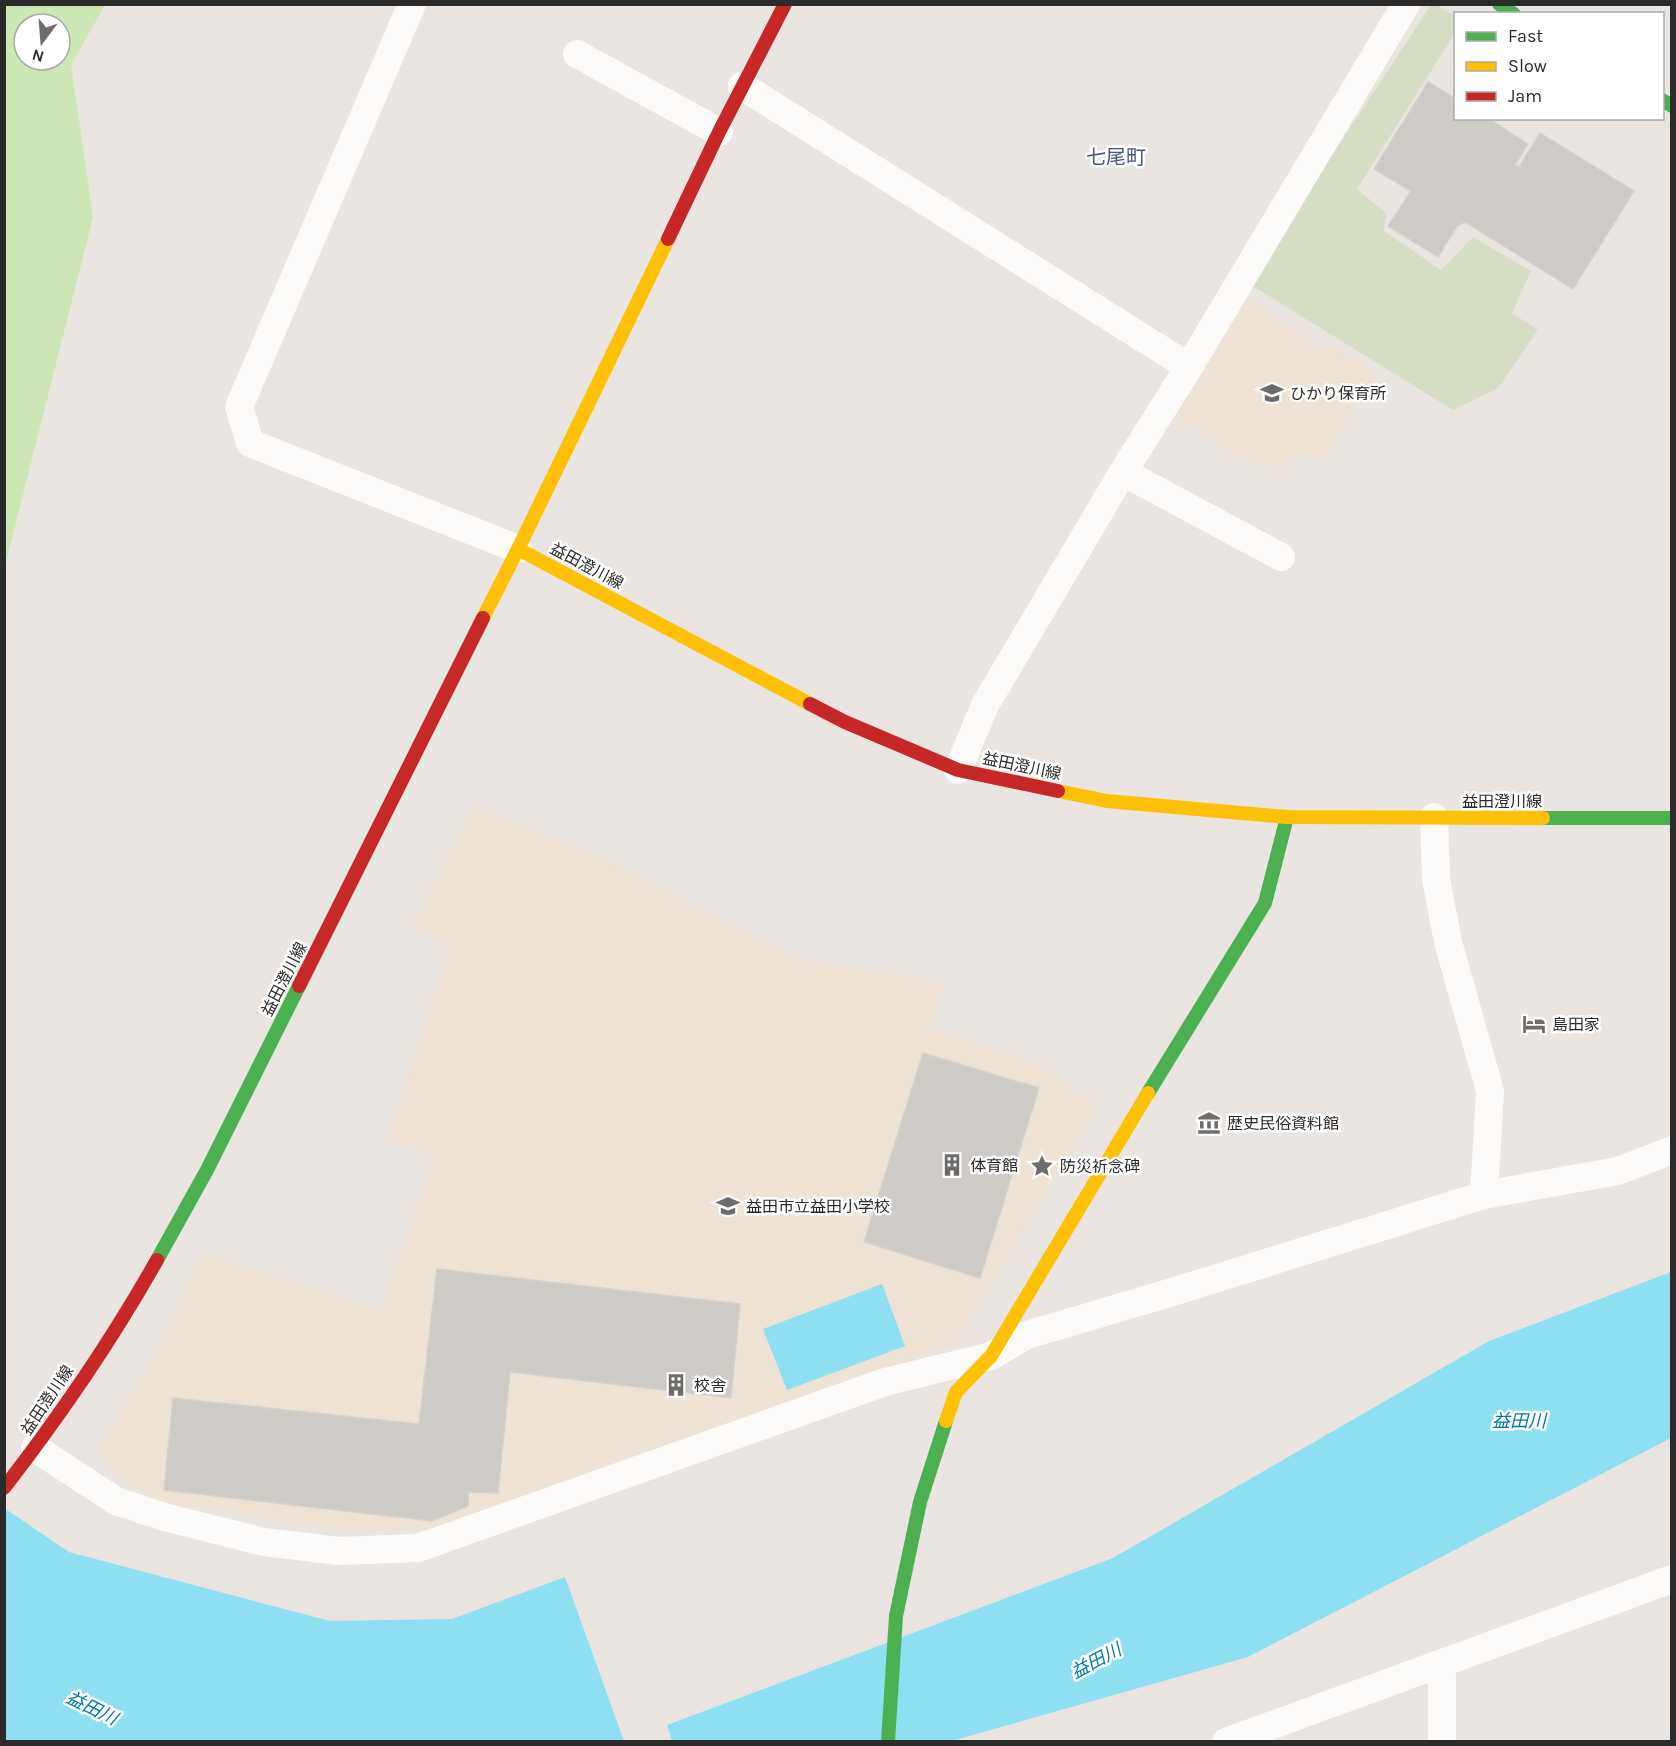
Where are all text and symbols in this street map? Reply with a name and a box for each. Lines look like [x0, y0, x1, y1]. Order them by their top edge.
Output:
north arrow [12, 12, 72, 72]
legend [1454, 12, 1664, 120]
text: Fast [1508, 25, 1543, 47]
text: N [30, 45, 46, 67]
text: Slow [1508, 55, 1547, 77]
text: Jam [1508, 85, 1542, 107]
district label: 七尾町 [1086, 146, 1146, 169]
school or university icon: ひかり保育所 [1259, 380, 1285, 406]
place label: ひかり保育所 [1290, 384, 1386, 403]
street label: 益田澄川線 [547, 539, 627, 593]
street label: 益田澄川線 [981, 748, 1063, 784]
street label: 益田澄川線 [1462, 792, 1542, 811]
street label: 益田澄川線 [257, 939, 311, 1019]
hotel icon: 島田家 [1521, 1011, 1547, 1037]
place label: 島田家 [1552, 1015, 1600, 1034]
museum icon: 歴史民俗資料館 [1196, 1110, 1222, 1136]
place label: 歴史民俗資料館 [1227, 1114, 1339, 1133]
building icon: 体育館 [939, 1152, 965, 1178]
place icon: 防災祈念碑 [1029, 1153, 1055, 1179]
place label: 体育館 [970, 1156, 1018, 1175]
place label: 防災祈念碑 [1060, 1157, 1140, 1176]
school or university icon: 益田市立益田小学校 [715, 1193, 741, 1219]
place label: 益田市立益田小学校 [746, 1197, 890, 1216]
street label: 益田澄川線 [17, 1362, 77, 1438]
building icon: 校舎 [663, 1372, 689, 1398]
place label: 校舎 [694, 1376, 726, 1395]
water label: 益田川 [1492, 1410, 1548, 1432]
water label: 益田川 [1067, 1638, 1127, 1683]
water label: 益田川 [63, 1686, 123, 1731]

